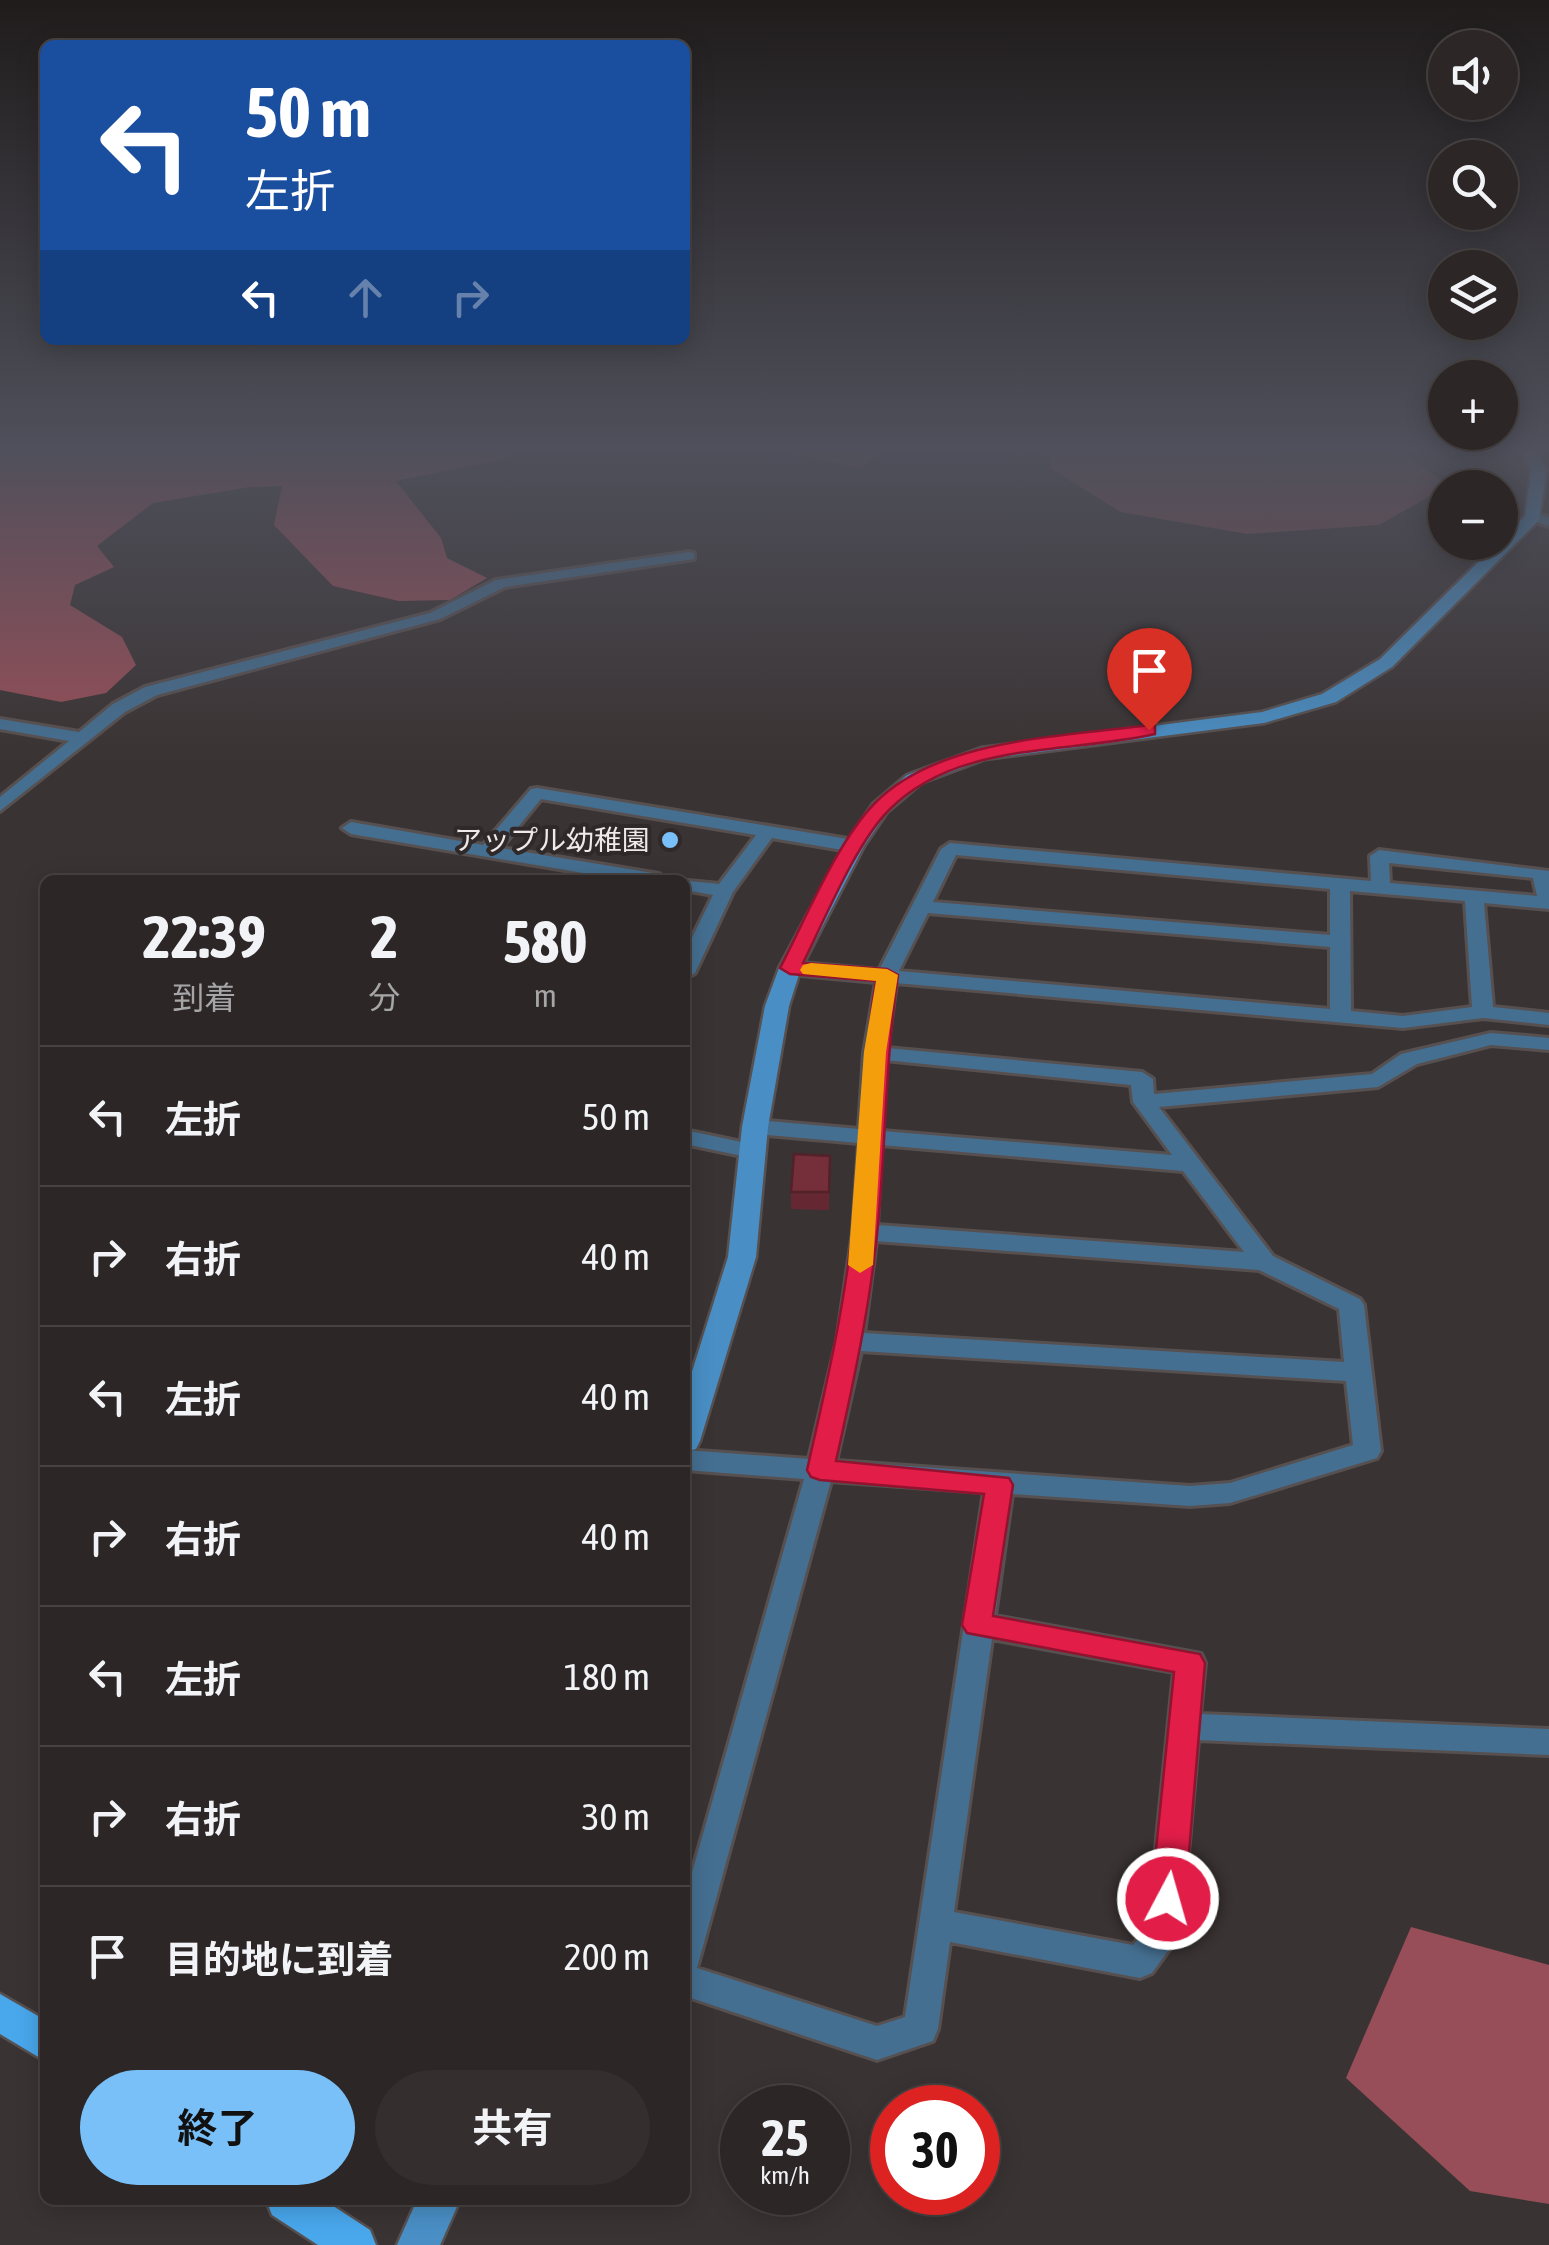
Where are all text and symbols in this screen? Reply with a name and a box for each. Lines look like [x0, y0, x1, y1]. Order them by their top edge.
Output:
map controls [1428, 30, 1518, 560]
button: sound [1428, 30, 1518, 120]
text: 50 m [245, 72, 371, 152]
icon: left [80, 80, 210, 210]
button: search [1428, 140, 1518, 230]
text: 左折 [245, 165, 335, 217]
button: layers [1428, 250, 1518, 340]
icon: left [233, 270, 288, 325]
icon: ahead [338, 270, 393, 325]
icon: right [443, 270, 498, 325]
button: + [1428, 360, 1518, 450]
button: − [1428, 470, 1518, 560]
pin [1107, 628, 1192, 731]
icon: arrive [1122, 643, 1177, 698]
place label: アップル幼稚園 [454, 824, 650, 856]
marker: アップル幼稚園 [659, 829, 681, 851]
text: 22:39 [142, 902, 266, 971]
text: 2 [370, 902, 399, 971]
text: 580 [503, 907, 588, 976]
text: m [534, 977, 557, 1014]
text: 到着 [172, 979, 236, 1016]
text: 分 [368, 979, 400, 1016]
icon: left [80, 1089, 135, 1144]
text: 50 m [582, 1095, 650, 1138]
text: 左折 [165, 1098, 241, 1141]
icon: right [80, 1229, 135, 1284]
text: 40 m [582, 1235, 650, 1278]
text: 右折 [165, 1238, 241, 1281]
icon: left [80, 1369, 135, 1424]
text: 40 m [582, 1375, 650, 1418]
text: 左折 [165, 1378, 241, 1421]
icon: right [80, 1509, 135, 1564]
text: 40 m [582, 1515, 650, 1558]
text: 右折 [165, 1518, 241, 1561]
icon: left [80, 1649, 135, 1704]
text: 180 m [564, 1655, 650, 1698]
text: 左折 [165, 1658, 241, 1701]
icon: right [80, 1789, 135, 1844]
text: 30 m [582, 1795, 650, 1838]
text: 右折 [165, 1798, 241, 1841]
position arrow [1116, 1847, 1220, 1951]
icon: arrive [80, 1929, 135, 1984]
text: 200 m [564, 1935, 650, 1978]
text: 目的地に到着 [165, 1938, 393, 1981]
button: 終了 [80, 2070, 355, 2185]
button: 共有 [375, 2070, 650, 2185]
speed limit sign: 30 [870, 2085, 1000, 2215]
text: 25 [761, 2109, 808, 2167]
text: km/h [760, 2161, 810, 2189]

